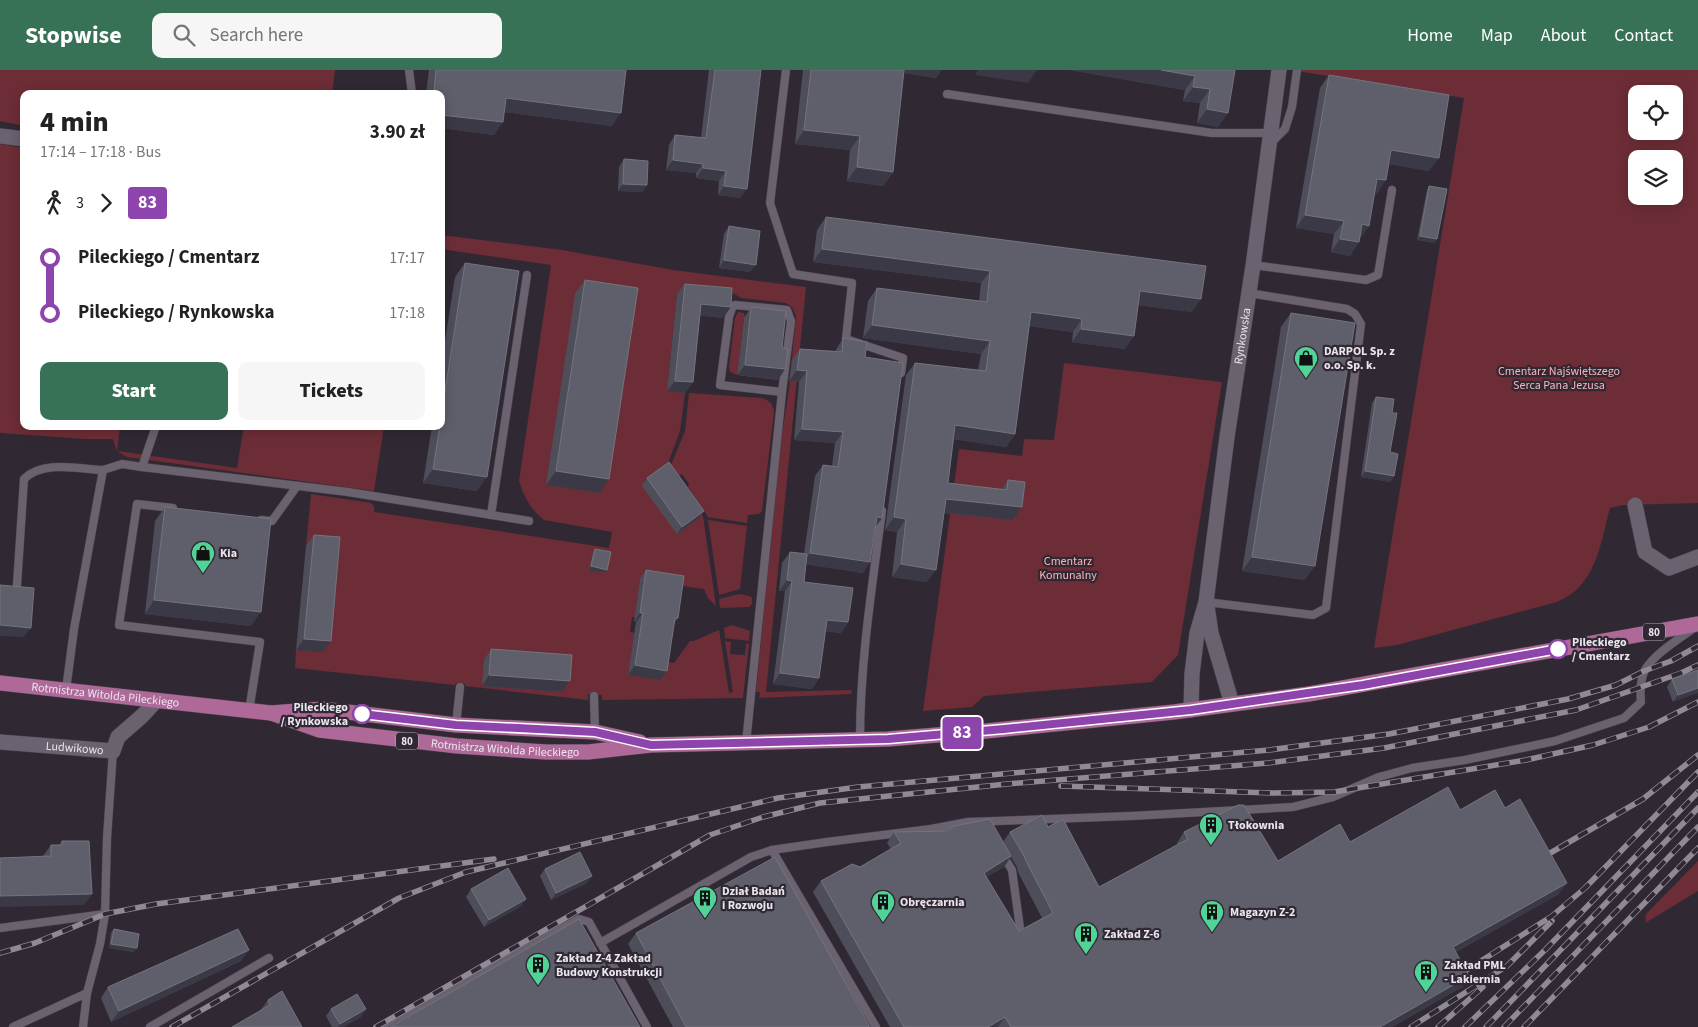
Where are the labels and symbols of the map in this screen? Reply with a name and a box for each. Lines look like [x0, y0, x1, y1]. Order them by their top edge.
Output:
street label: Rynkowska [1230, 307, 1255, 365]
place label: DARPOL Sp. z o.o. Sp. k. [1324, 343, 1395, 374]
shop icon: DARPOL Sp. z o.o. Sp. k. [1293, 345, 1319, 379]
park label: Cmentarz Najświętszego Serca Pana Jezusa [1498, 363, 1620, 394]
shop icon: Kia [190, 540, 216, 574]
place label: Kia [220, 545, 237, 562]
park label: Cmentarz Komunalny [1039, 553, 1097, 584]
road number: 80 [1643, 624, 1665, 640]
place label: Pileckiego / Cmentarz [1572, 634, 1630, 665]
marker: Pileckiego / Cmentarz [1548, 639, 1568, 659]
street label: Rotmistrza Witolda Pileckiego [31, 678, 180, 711]
place label: Pileckiego / Rynkowska [281, 699, 348, 730]
marker: Pileckiego / Rynkowska [352, 704, 372, 724]
line badge: 83 [940, 717, 984, 749]
road number: 80 [396, 732, 418, 749]
street label: Rotmistrza Witolda Pileckiego [430, 735, 579, 761]
street label: Ludwikowo [45, 737, 104, 759]
building icon: Tłokownia [1198, 812, 1224, 846]
place label: Tłokownia [1228, 817, 1284, 834]
place label: Dział Badań i Rozwoju [722, 883, 785, 914]
building icon: Dział Badań i Rozwoju [692, 885, 718, 919]
building icon: Obręczarnia [870, 889, 896, 923]
place label: Obręczarnia [900, 894, 965, 911]
building icon: Magazyn Z-2 [1199, 899, 1225, 933]
place label: Magazyn Z-2 [1230, 904, 1295, 921]
building icon: Zakład Z-6 [1073, 921, 1099, 955]
place label: Zakład Z-6 [1104, 926, 1160, 943]
place label: Zakład Z-4 Zakład Budowy Konstrukcji [556, 950, 662, 981]
building icon: Zakład Z-4 Zakład Budowy Konstrukcji [525, 952, 551, 986]
place label: Zakład PML - Lakiernia [1444, 957, 1506, 988]
building icon: Zakład PML - Lakiernia [1413, 959, 1439, 993]

